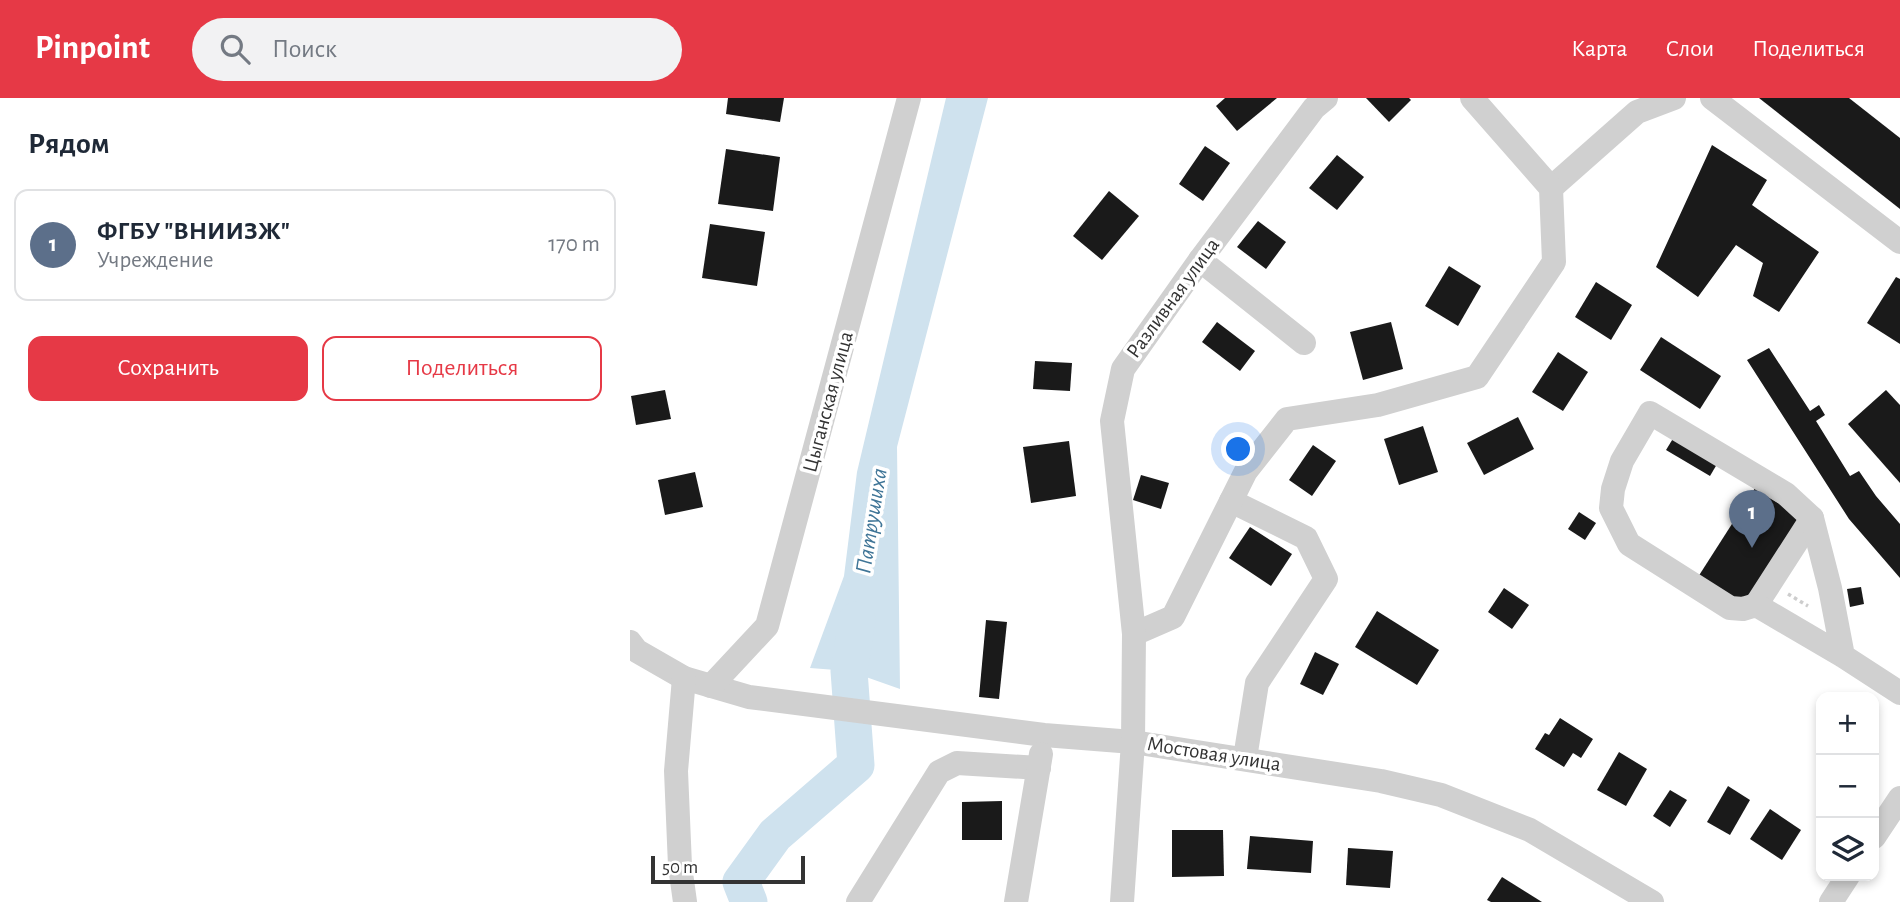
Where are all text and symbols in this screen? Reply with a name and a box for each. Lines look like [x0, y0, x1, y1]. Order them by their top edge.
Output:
search box [192, 18, 682, 81]
icon: search [216, 30, 254, 68]
text: Pinpoint [35, 32, 150, 65]
text: Поиск [272, 36, 337, 62]
text: Карта [1571, 37, 1627, 61]
text: Слои [1665, 37, 1714, 61]
text: Поделиться [1752, 37, 1865, 61]
text: Рядом [28, 129, 110, 159]
text: ФГБУ "ВНИИЗЖ" [97, 218, 290, 244]
text: 1 [49, 233, 57, 256]
text: 170 m [548, 233, 600, 256]
street label: Разливная улица [1123, 234, 1224, 362]
text: Учреждение [97, 249, 214, 272]
street label: Цыганская улица [799, 329, 857, 475]
button: Сохранить [28, 336, 308, 401]
button: Поделиться [322, 336, 602, 401]
your location [1221, 432, 1255, 466]
water label: Патрушиха [852, 467, 892, 575]
pin: 1 [1729, 490, 1775, 548]
map controls [1816, 692, 1879, 881]
button: + [1816, 692, 1879, 755]
street label: Мостовая улица [1146, 733, 1283, 775]
button: − [1816, 755, 1879, 818]
button: layers [1816, 818, 1879, 881]
scale bar [651, 853, 805, 885]
text: 50 m [662, 858, 698, 877]

